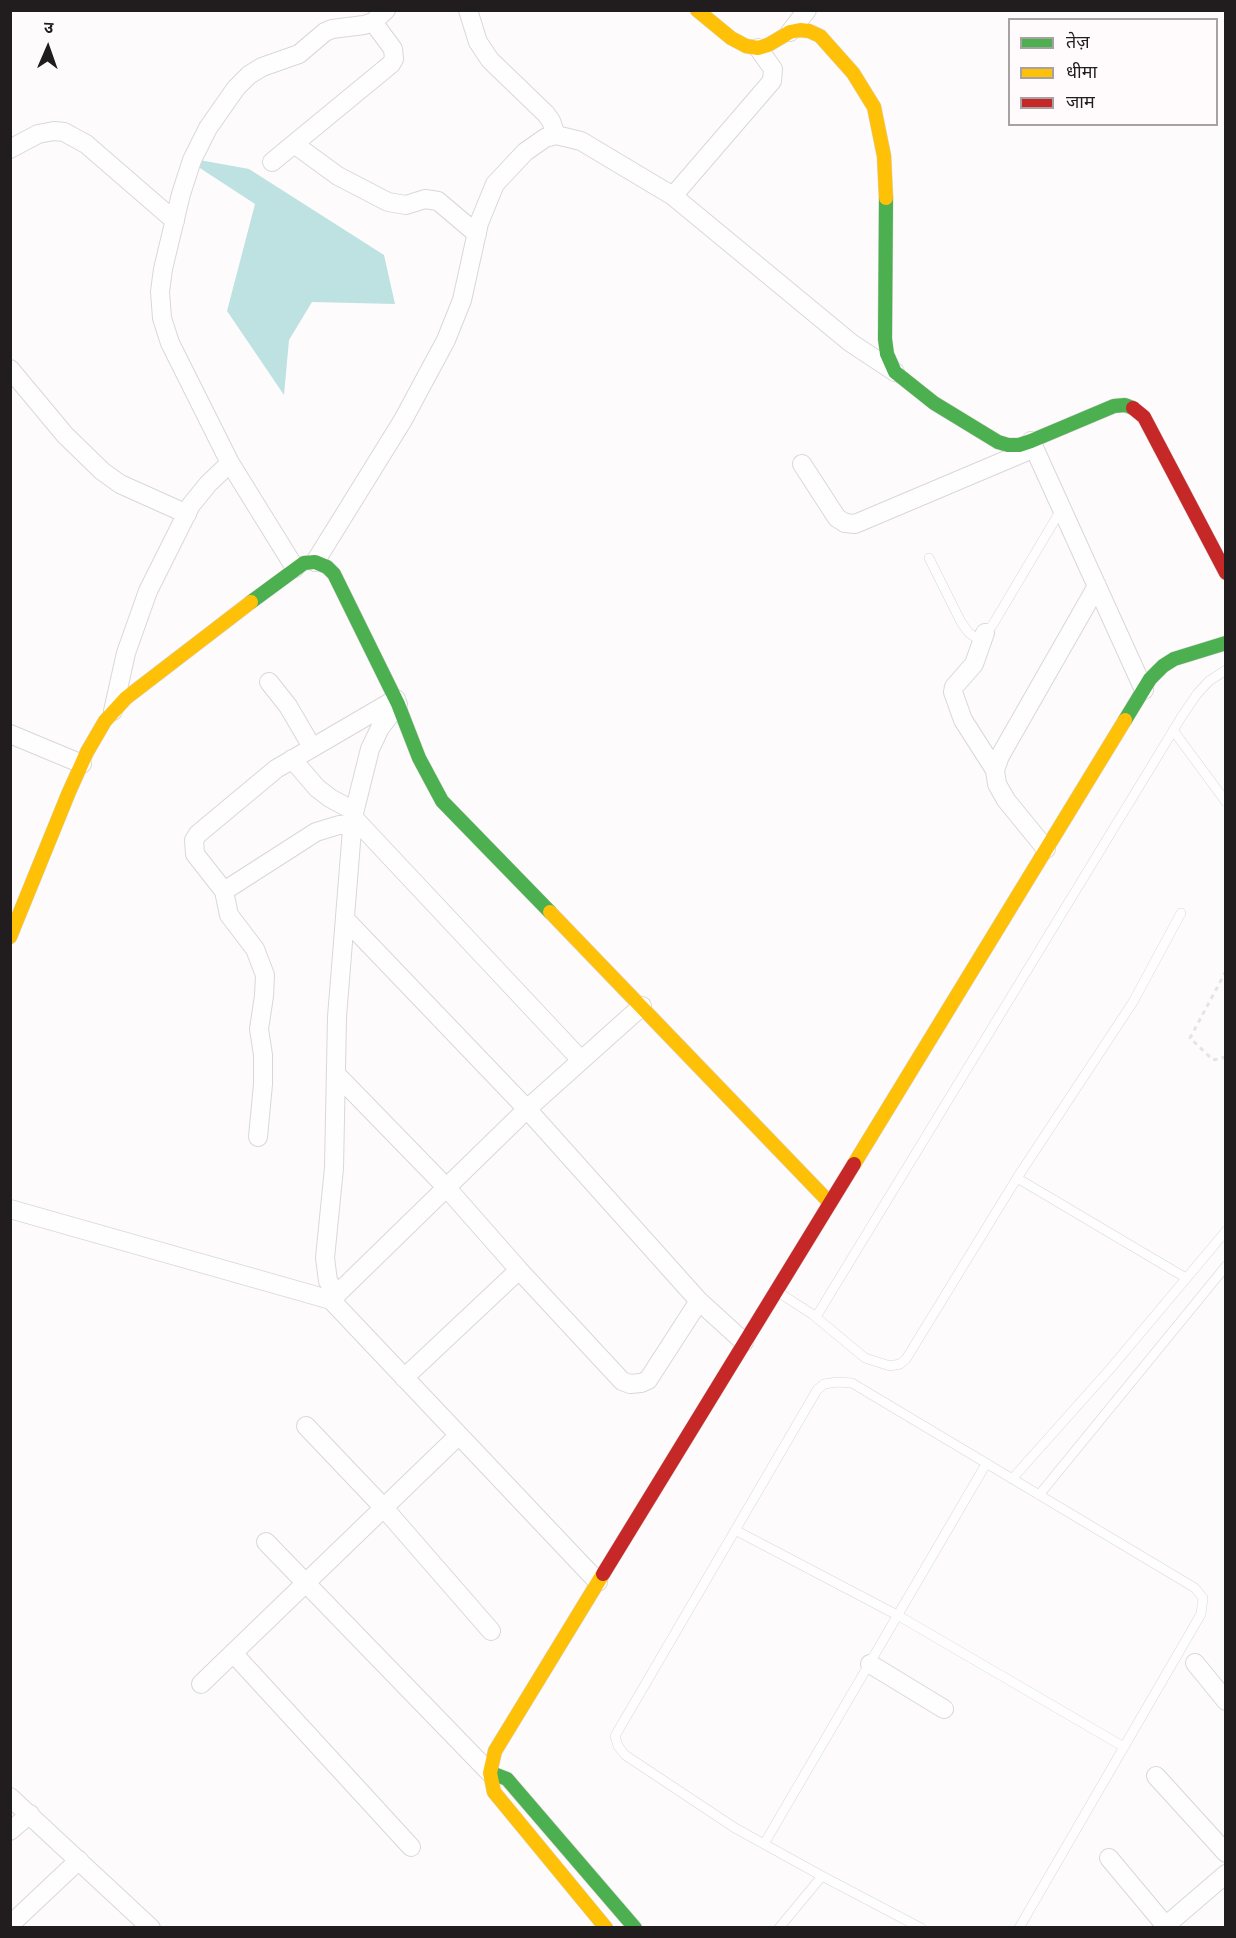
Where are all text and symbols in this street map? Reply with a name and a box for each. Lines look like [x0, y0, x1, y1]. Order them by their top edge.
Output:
north arrow [18, 18, 78, 78]
legend [1008, 18, 1218, 126]
text: उ [44, 19, 54, 40]
text: तेज़ [1066, 32, 1090, 55]
text: धीमा [1066, 62, 1097, 85]
text: जाम [1066, 92, 1095, 115]

